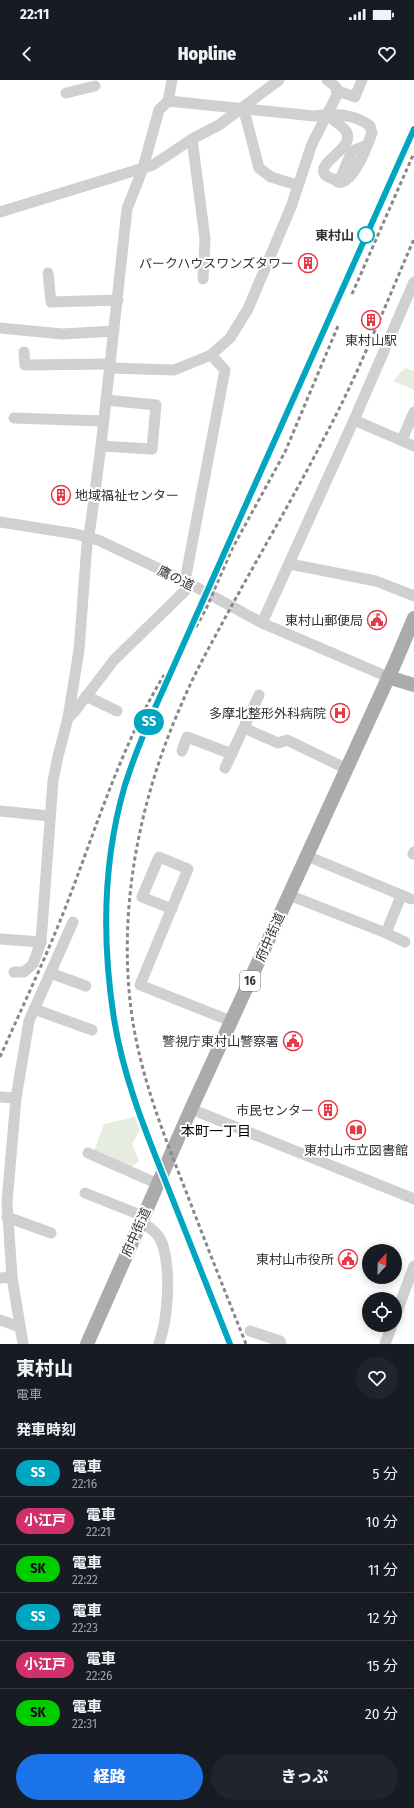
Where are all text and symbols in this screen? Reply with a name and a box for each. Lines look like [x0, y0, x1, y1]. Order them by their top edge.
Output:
text: 22:11 [20, 5, 49, 23]
icon: back [16, 43, 38, 65]
text: Hopline [178, 43, 236, 65]
icon: heart [376, 43, 398, 65]
marker: 東村山 [357, 226, 375, 244]
place label: 東村山 [315, 228, 354, 243]
building icon: パークハウスワンズタワー [297, 252, 319, 274]
place label: パークハウスワンズタワー [139, 256, 294, 271]
building icon: 東村山駅 [360, 309, 382, 331]
place label: 東村山駅 [345, 333, 397, 348]
building icon: 地域福祉センター [50, 484, 72, 506]
place label: 地域福祉センター [75, 488, 179, 503]
street label: 鷹の道 [155, 563, 197, 593]
public building icon: 東村山郵便局 [366, 609, 388, 631]
place label: 東村山郵便局 [285, 613, 363, 628]
hospital icon: 多摩北整形外科病院 [329, 702, 351, 724]
place label: 多摩北整形外科病院 [209, 706, 326, 721]
line badge: SS [131, 709, 167, 735]
text: SS [142, 713, 156, 730]
street label: 府中街道 [253, 910, 287, 964]
road number: 16 [240, 971, 260, 991]
public building icon: 警視庁東村山警察署 [282, 1030, 304, 1052]
place label: 警視庁東村山警察署 [162, 1034, 279, 1049]
building icon: 市民センター [317, 1099, 339, 1121]
place label: 市民センター [236, 1103, 314, 1118]
library icon: 東村山市立図書館 [345, 1119, 367, 1141]
district label: 本町一丁目 [181, 1123, 251, 1140]
place label: 東村山市立図書館 [304, 1143, 408, 1158]
street label: 府中街道 [119, 1205, 153, 1259]
north arrow [362, 1244, 402, 1284]
map controls [362, 1244, 402, 1332]
public building icon: 東村山市役所 [337, 1248, 359, 1270]
place label: 東村山市役所 [256, 1252, 334, 1267]
button: locate [362, 1292, 402, 1332]
text: 東村山 [16, 1357, 73, 1380]
button: heart [356, 1357, 398, 1399]
text: 電車 [16, 1387, 42, 1402]
text: 発車時刻 [16, 1421, 76, 1439]
text: 電車 [72, 1458, 102, 1476]
text: SS [31, 1464, 45, 1481]
text: 5 分 [373, 1465, 398, 1483]
text: 22:16 [72, 1476, 97, 1491]
text: 電車 [86, 1506, 116, 1524]
text: 小江戸 [24, 1512, 66, 1529]
text: 10 分 [366, 1513, 398, 1531]
text: 22:21 [86, 1524, 111, 1539]
text: 電車 [72, 1554, 102, 1572]
text: SK [30, 1560, 46, 1577]
text: 11 分 [368, 1561, 398, 1579]
text: 22:22 [72, 1572, 98, 1587]
text: 電車 [72, 1602, 102, 1620]
text: SS [31, 1608, 45, 1625]
text: 12 分 [367, 1609, 398, 1627]
text: 22:23 [72, 1620, 98, 1635]
text: 電車 [86, 1650, 116, 1668]
text: 小江戸 [24, 1656, 66, 1673]
text: 15 分 [367, 1657, 398, 1675]
text: 22:26 [86, 1668, 112, 1683]
text: 電車 [72, 1698, 102, 1716]
text: SK [30, 1704, 46, 1721]
text: 20 分 [365, 1705, 398, 1723]
text: 22:31 [72, 1716, 97, 1731]
button: 経路 [16, 1754, 203, 1800]
button: きっぷ [211, 1754, 398, 1800]

